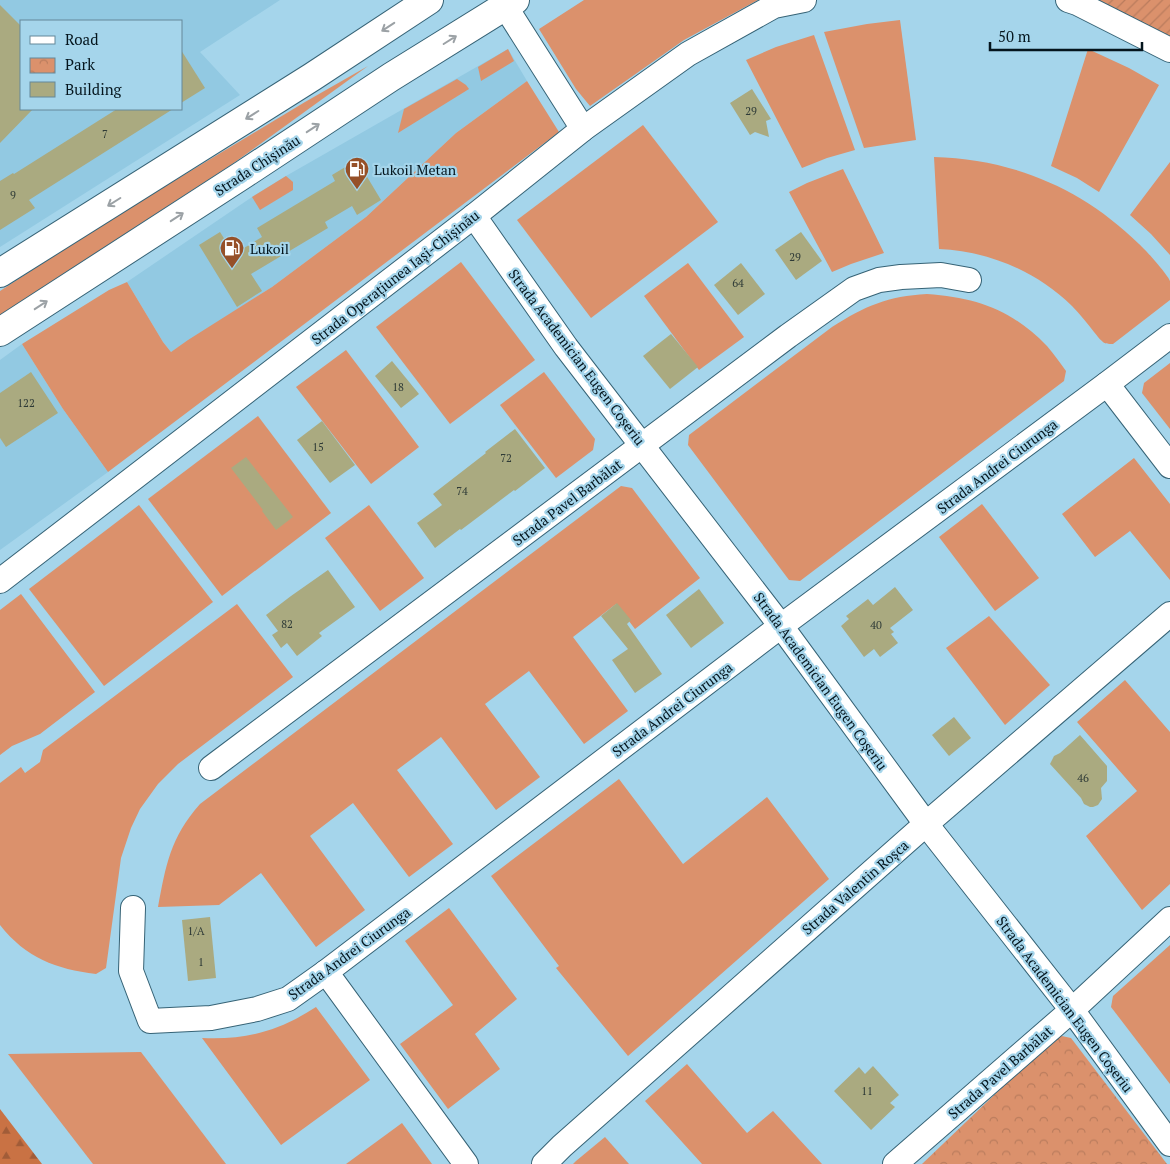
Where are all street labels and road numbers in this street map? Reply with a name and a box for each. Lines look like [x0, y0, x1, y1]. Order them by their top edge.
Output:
street label: Strada Chișinău [211, 130, 303, 200]
street label: Strada Operațiunea Iași-Chișinău [307, 206, 483, 348]
street label: Strada Academician Eugen Coșeriu [504, 265, 650, 449]
street label: Strada Andrei Ciurunga [933, 414, 1061, 518]
street label: Strada Pavel Barbălat [508, 454, 626, 549]
street label: Strada Academician Eugen Coșeriu [750, 588, 892, 774]
street label: Strada Andrei Ciurunga [608, 657, 736, 761]
street label: Strada Valentin Roșca [798, 835, 912, 939]
street label: Strada Andrei Ciurunga [284, 902, 414, 1004]
street label: Strada Academician Eugen Coșeriu [992, 912, 1138, 1096]
street label: Strada Pavel Barbălat [944, 1021, 1057, 1123]

